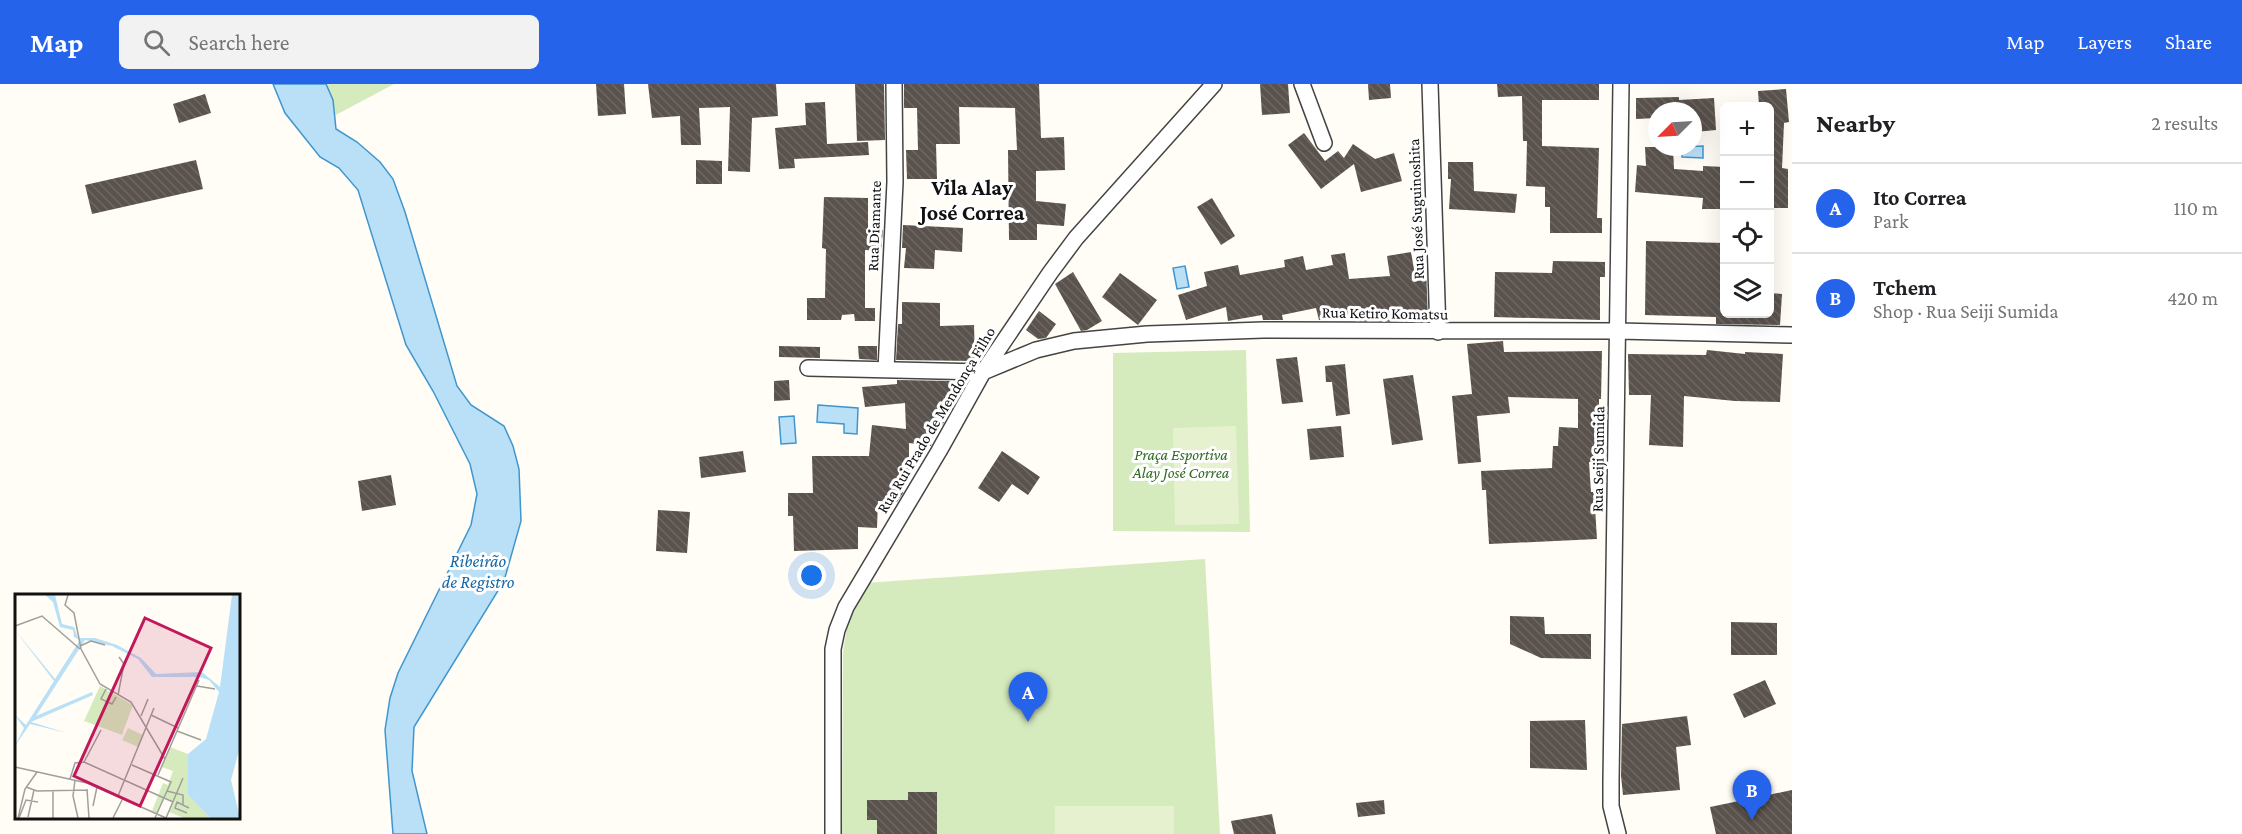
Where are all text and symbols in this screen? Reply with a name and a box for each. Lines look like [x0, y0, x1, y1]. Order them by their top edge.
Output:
search box [119, 15, 539, 69]
icon: search [140, 26, 173, 59]
text: Map [30, 27, 83, 58]
text: Search here [188, 30, 289, 55]
text: Map [2006, 30, 2045, 54]
text: Layers [2078, 30, 2132, 54]
text: Share [2165, 30, 2212, 54]
north arrow [1648, 102, 1702, 156]
map controls [1720, 102, 1774, 318]
button: + [1720, 102, 1774, 156]
text: Nearby [1816, 109, 1895, 138]
text: 2 results [2151, 112, 2218, 134]
street label: Rua José Suguinoshita [1405, 138, 1428, 280]
button: − [1720, 156, 1774, 210]
district label: Vila Alay José Correa [918, 175, 1025, 225]
street label: Rua Diamante [864, 180, 884, 272]
text: Ito Correa [1873, 185, 1966, 210]
text: A [1830, 197, 1841, 219]
text: 110 m [2174, 197, 2218, 219]
button: locate [1720, 210, 1774, 264]
text: Park [1873, 210, 1909, 232]
button: layers [1720, 264, 1774, 318]
text: Tchem [1873, 275, 1937, 300]
text: B [1830, 287, 1841, 309]
text: 420 m [2167, 287, 2218, 309]
text: Shop · Rua Seiji Sumida [1873, 300, 2059, 322]
street label: Rua Ketiro Komatsu [1322, 303, 1449, 323]
street label: Rua Rui Prado de Mendonça Filho [874, 324, 999, 517]
street label: Rua Seiji Sumida [1589, 405, 1608, 512]
park label: Praça Esportiva Alay José Correa [1132, 446, 1230, 482]
water label: Ribeirão de Registro [442, 551, 515, 592]
your location [797, 561, 826, 590]
inset map [15, 594, 240, 819]
pin: A [1008, 672, 1048, 722]
pin: B [1732, 770, 1772, 820]

